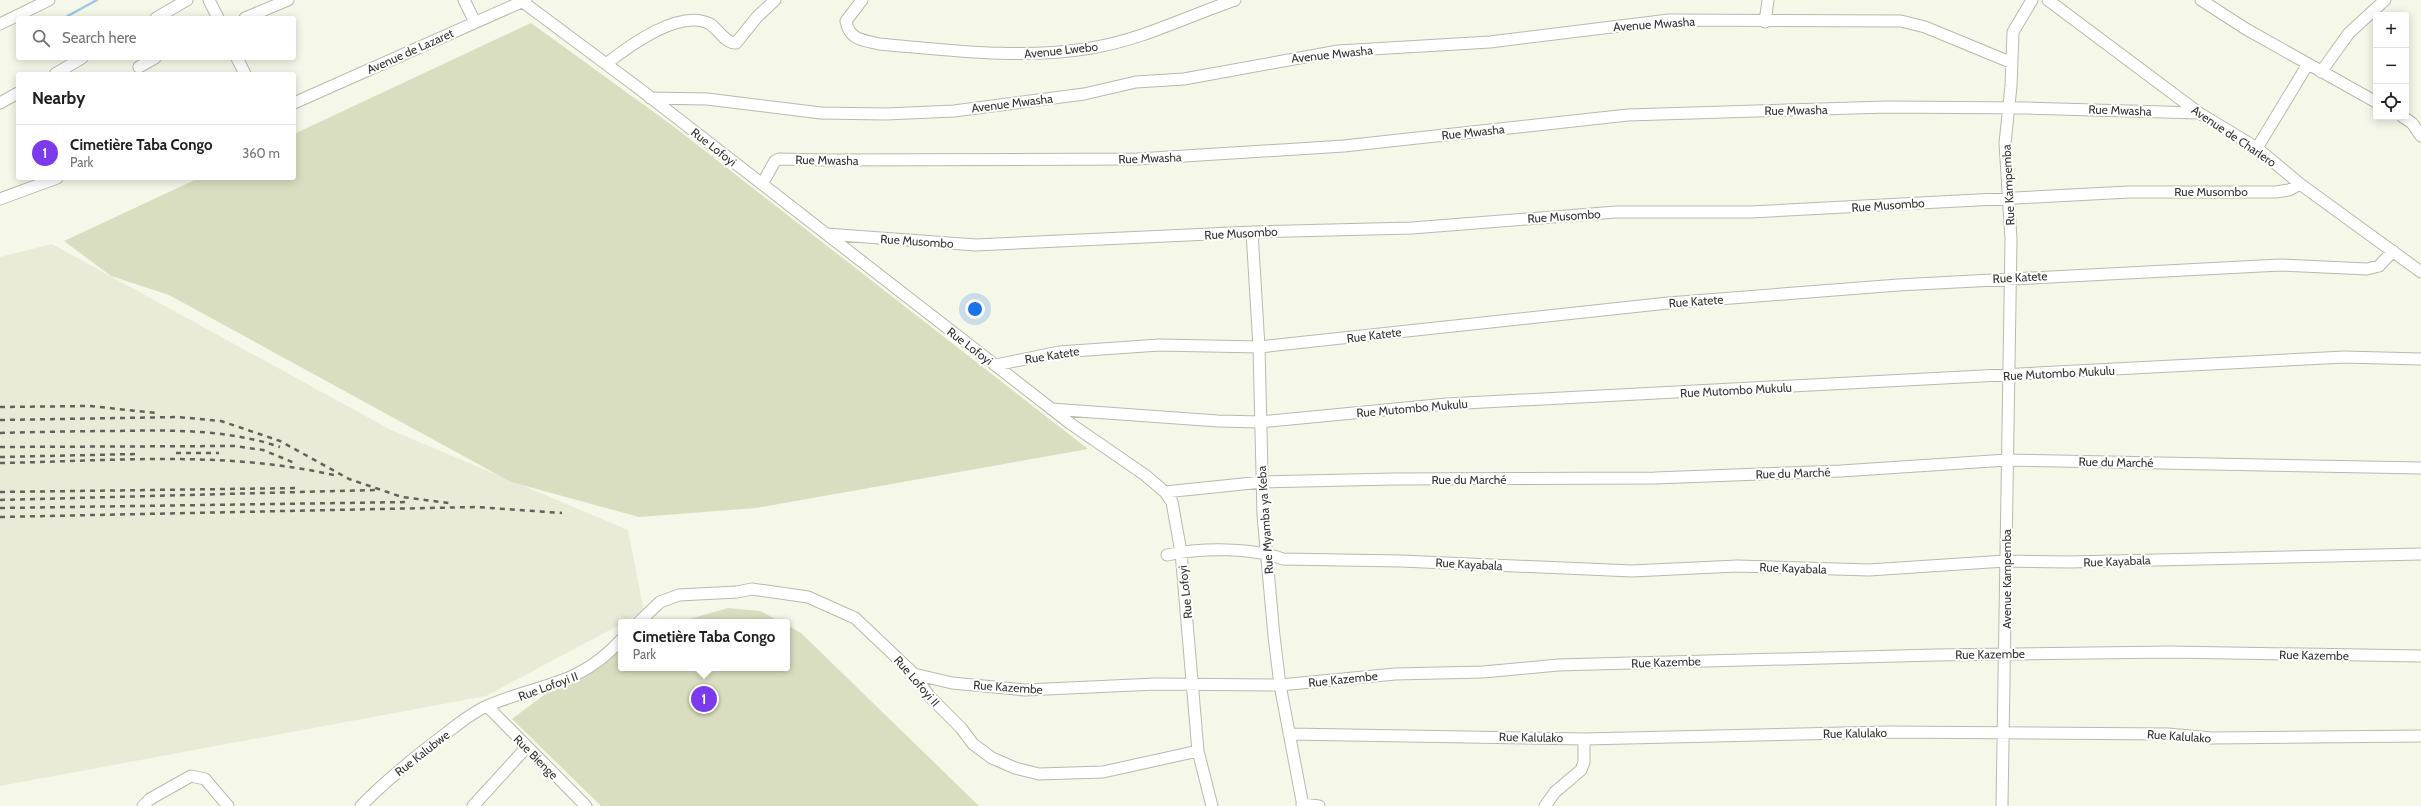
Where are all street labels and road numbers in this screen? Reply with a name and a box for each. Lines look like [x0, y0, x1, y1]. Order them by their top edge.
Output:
street label: Avenue Mwasha [1613, 14, 1696, 34]
street label: Avenue de Lazaret [364, 25, 456, 77]
street label: Avenue Lwebo [1023, 39, 1099, 61]
street label: Avenue Mwasha [1290, 42, 1374, 66]
street label: Avenue Mwasha [970, 91, 1054, 115]
street label: Rue Mwasha [2088, 101, 2152, 119]
street label: Rue Mwasha [1764, 102, 1828, 118]
street label: Avenue de Charlero [2189, 102, 2280, 170]
street label: Rue Mwasha [1441, 121, 1506, 143]
street label: Rue Lofoyi [688, 125, 740, 169]
street label: Rue Kampemba [1998, 144, 2018, 226]
street label: Rue Mwasha [1118, 149, 1182, 167]
street label: Rue Mwasha [795, 152, 859, 168]
street label: Rue Musombo [2174, 184, 2248, 199]
street label: Rue Musombo [1851, 195, 1926, 215]
street label: Rue Musombo [1527, 206, 1602, 226]
street label: Rue Musombo [1204, 224, 1278, 242]
street label: Rue Musombo [880, 231, 955, 251]
street label: Rue Katete [1992, 268, 2048, 286]
street label: Rue Katete [1668, 292, 1724, 310]
street label: Rue Lofoyi [944, 324, 996, 368]
street label: Rue Katete [1346, 324, 1402, 346]
street label: Rue Katete [1024, 343, 1080, 367]
street label: Rue Mutombo Mukulu [2003, 363, 2115, 383]
street label: Rue Mutombo Mukulu [1680, 380, 1792, 400]
street label: Rue Mutombo Mukulu [1356, 396, 1468, 420]
street label: Rue du Marché [2078, 454, 2154, 470]
street label: Rue du Marché [1755, 464, 1831, 482]
street label: Rue Myamba ya Keba [1254, 465, 1276, 575]
street label: Rue du Marché [1431, 472, 1507, 487]
street label: Avenue Kampemba [1999, 529, 2014, 629]
street label: Rue Kayabala [2083, 552, 2151, 570]
street label: Rue Kayabala [1435, 555, 1503, 573]
street label: Rue Kayabala [1759, 559, 1827, 577]
street label: Rue Lofoyi [1175, 565, 1195, 619]
street label: Rue Kazembe [1955, 646, 2025, 662]
street label: Rue Kazembe [2279, 647, 2349, 663]
street label: Rue Lofoyi II [891, 653, 943, 709]
street label: Rue Kazembe [1631, 653, 1701, 671]
street label: Rue Lofoyi II [516, 668, 580, 704]
street label: Rue Kazembe [1308, 668, 1378, 690]
street label: Rue Kazembe [973, 677, 1043, 697]
street label: Rue Kalulako [1823, 725, 1888, 741]
street label: Rue Kalulako [2146, 726, 2212, 746]
street label: Rue Kalubwe [392, 727, 452, 779]
street label: Rue Kalulako [1499, 729, 1564, 745]
street label: Rue Bienge [511, 732, 561, 782]

